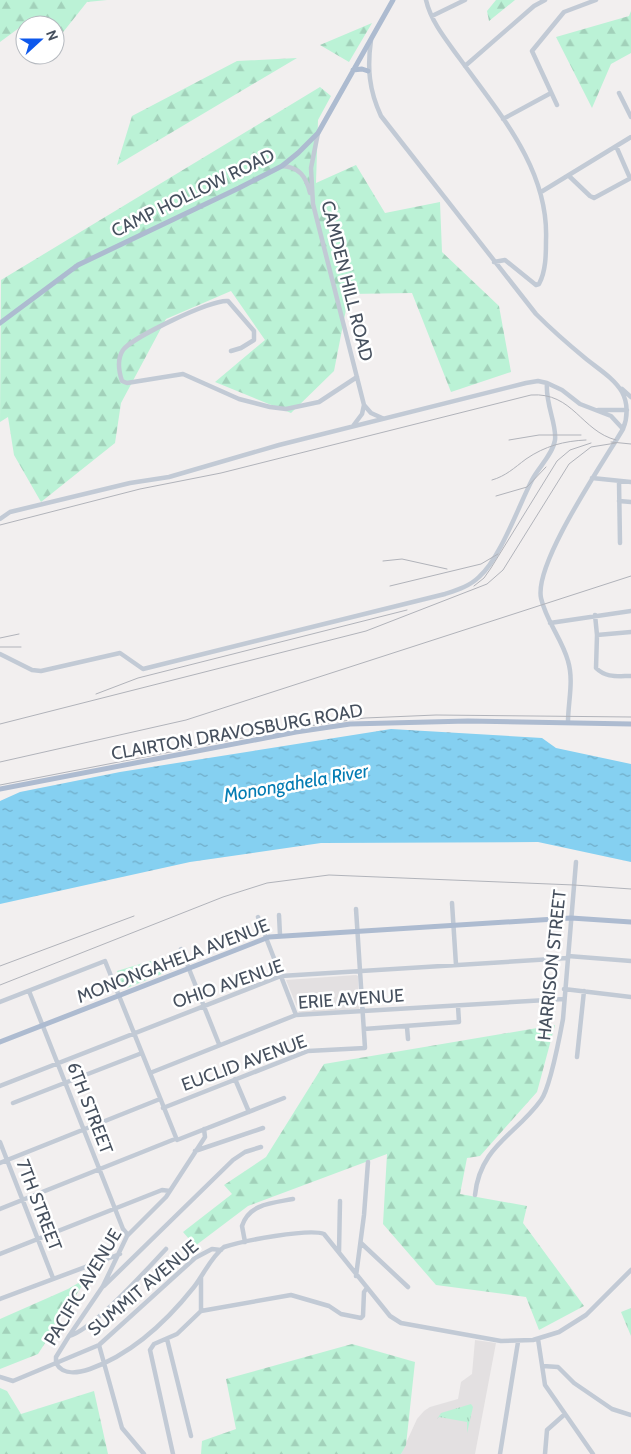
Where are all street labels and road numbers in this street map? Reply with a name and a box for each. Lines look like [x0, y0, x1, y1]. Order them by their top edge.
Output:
street label: CAMP HOLLOW ROAD [108, 144, 278, 242]
street label: CAMDEN HILL ROAD [316, 199, 378, 363]
street label: CLAIRTON DRAVOSBURG ROAD [110, 699, 364, 765]
street label: HARRISON STREET [533, 888, 571, 1042]
street label: MONONGAHELA AVENUE [74, 914, 272, 1008]
street label: OHIO AVENUE [170, 955, 286, 1013]
street label: ERIE AVENUE [297, 984, 405, 1014]
street label: EUCLID AVENUE [178, 1030, 310, 1096]
street label: 6TH STREET [62, 1059, 118, 1157]
street label: 7TH STREET [11, 1156, 67, 1254]
street label: PACIFIC AVENUE [40, 1225, 126, 1349]
street label: SUMMIT AVENUE [83, 1235, 203, 1341]

